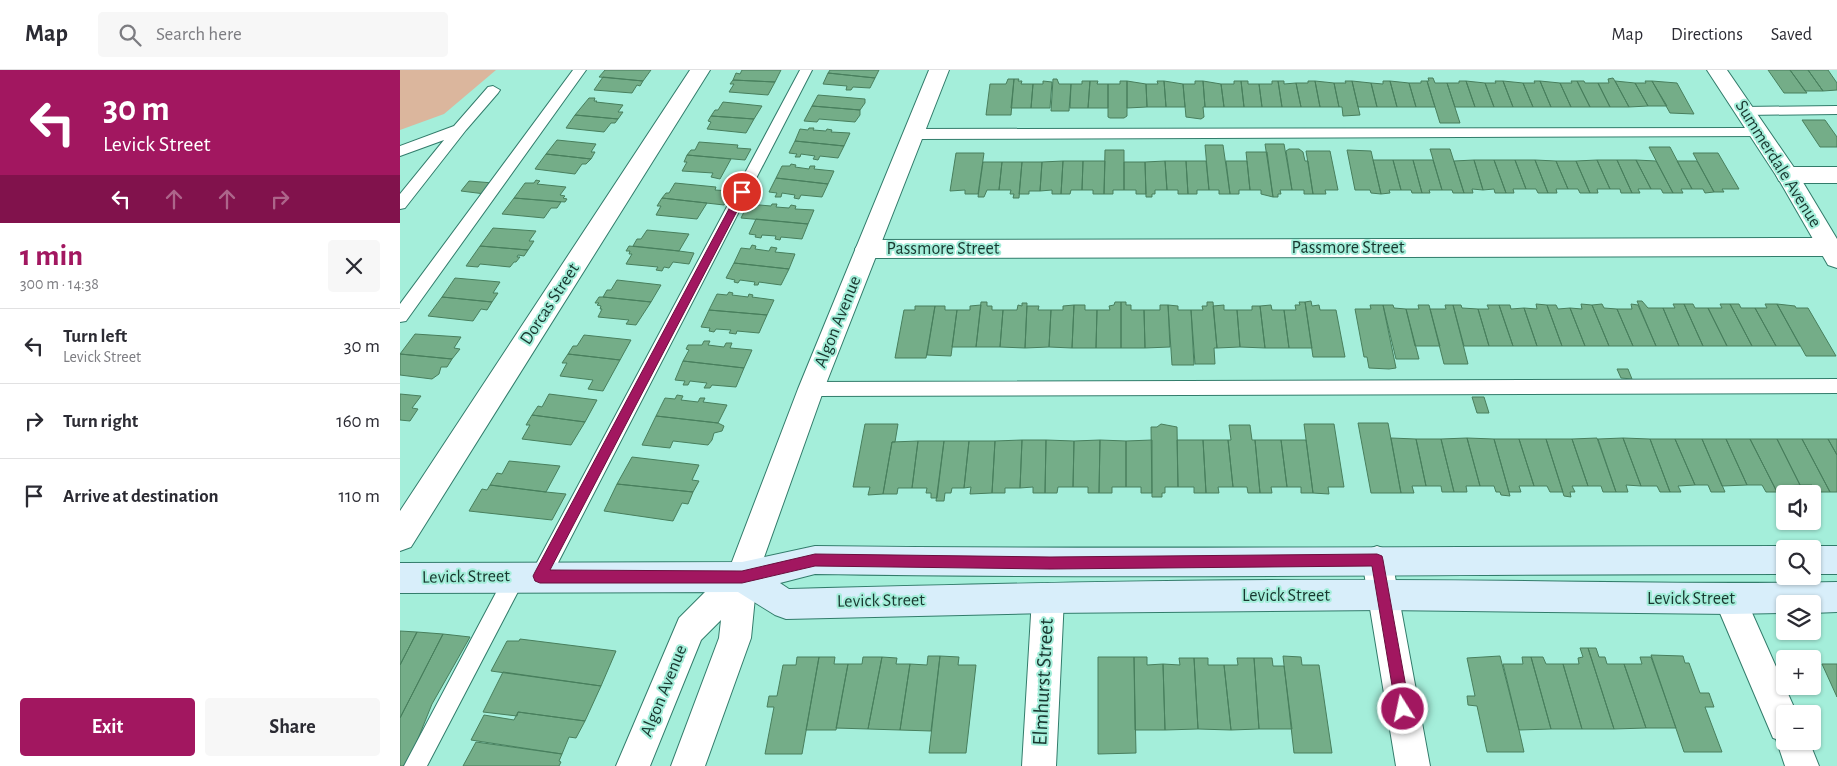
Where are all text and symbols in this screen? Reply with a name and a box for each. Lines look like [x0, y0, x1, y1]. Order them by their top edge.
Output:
search box [98, 12, 448, 57]
icon: search [116, 21, 144, 49]
text: Map [25, 22, 68, 46]
text: Search here [156, 25, 242, 44]
text: Map [1612, 26, 1643, 44]
text: Directions [1671, 26, 1743, 44]
text: Saved [1771, 26, 1812, 44]
icon: left [20, 90, 85, 155]
text: 30 m [103, 92, 170, 127]
street label: Summerdale Avenue [1732, 97, 1824, 231]
text: Levick Street [103, 133, 211, 155]
pin [721, 171, 763, 213]
icon: arrive [728, 178, 756, 206]
icon: left [107, 185, 135, 213]
icon: ahead [160, 185, 188, 213]
icon: ahead [213, 185, 241, 213]
icon: right [266, 185, 294, 213]
street label: Passmore Street [1291, 239, 1405, 257]
button: close [328, 240, 380, 292]
street label: Passmore Street [886, 240, 1000, 258]
text: 1 min [20, 241, 83, 271]
street label: Dorcas Street [517, 260, 583, 348]
street label: Algon Avenue [811, 274, 865, 370]
text: 300 m · 14:38 [20, 276, 99, 292]
text: Turn left [63, 327, 127, 346]
icon: left [20, 332, 48, 360]
text: 30 m [344, 337, 380, 356]
text: Levick Street [63, 349, 141, 365]
icon: right [20, 407, 48, 435]
text: Turn right [63, 412, 138, 431]
text: 160 m [336, 412, 380, 431]
icon: arrive [20, 482, 48, 510]
map controls [1776, 485, 1821, 750]
button: sound [1776, 485, 1821, 530]
text: Arrive at destination [63, 487, 219, 506]
text: 110 m [339, 487, 380, 506]
button: search [1776, 540, 1821, 585]
street label: Levick Street [422, 567, 510, 587]
street label: Levick Street [1242, 587, 1330, 605]
street label: Levick Street [1647, 590, 1735, 608]
street label: Levick Street [837, 591, 925, 611]
button: layers [1776, 595, 1821, 640]
street label: Elmhurst Street [1029, 617, 1057, 746]
street label: Algon Avenue [637, 643, 691, 739]
button: + [1776, 650, 1821, 695]
position arrow [1376, 682, 1428, 734]
button: Exit [20, 698, 195, 756]
button: Share [205, 698, 380, 756]
button: − [1776, 705, 1821, 750]

